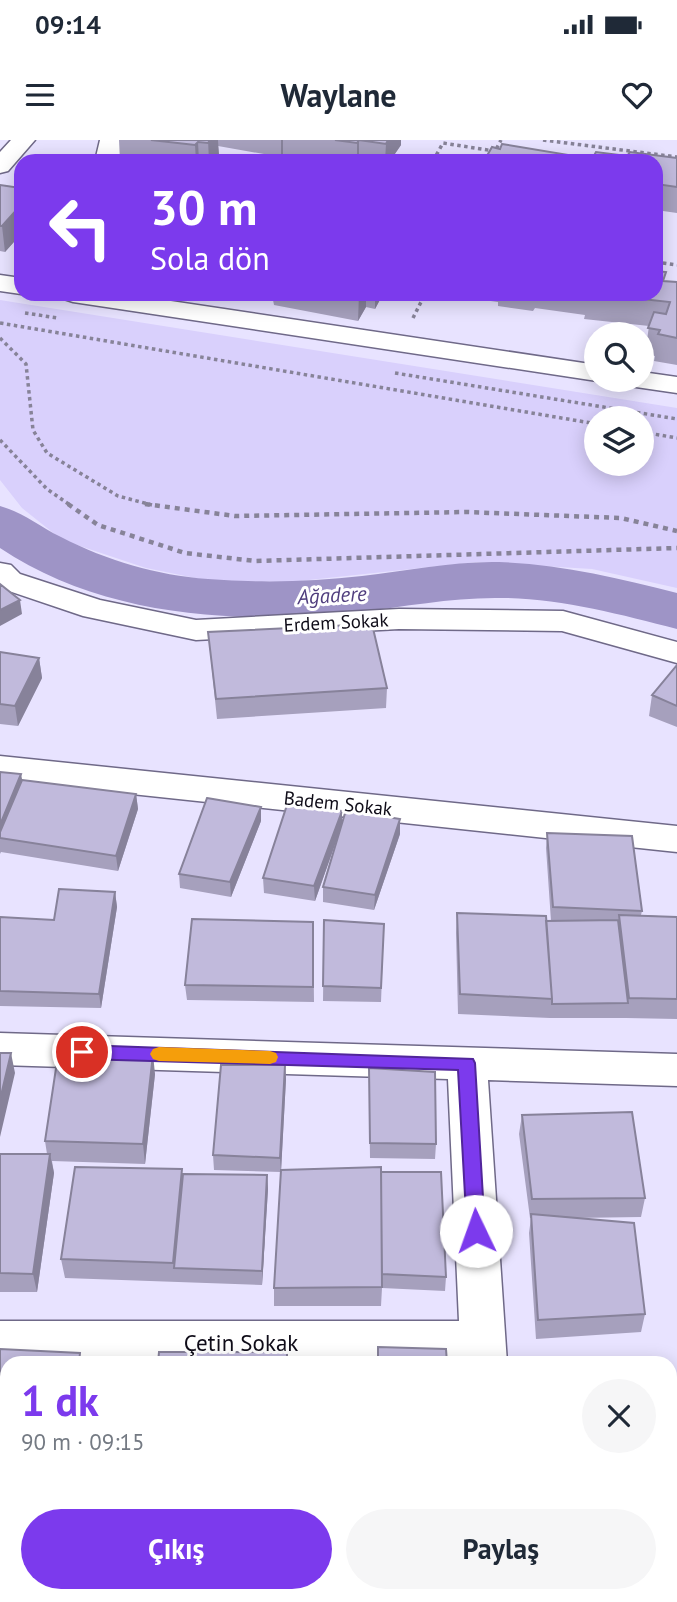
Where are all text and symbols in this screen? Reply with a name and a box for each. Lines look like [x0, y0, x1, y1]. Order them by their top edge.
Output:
text: 09:14 [35, 8, 101, 41]
text: Waylane [280, 74, 397, 116]
icon: menu [21, 76, 59, 114]
icon: heart [618, 76, 656, 114]
text: 30 m [150, 175, 257, 239]
icon: left [35, 182, 126, 273]
text: Sola dön [150, 237, 270, 279]
map controls [584, 322, 654, 476]
button: search [584, 322, 654, 392]
button: layers [584, 406, 654, 476]
water label: Ağadere [296, 580, 368, 610]
street label: Erdem Sokak [283, 607, 389, 637]
street label: Badem Sokak [283, 785, 393, 821]
pin [52, 1022, 112, 1082]
icon: arrive [63, 1033, 101, 1071]
position arrow [439, 1194, 513, 1268]
street label: Çetin Sokak [184, 1328, 298, 1357]
text: 1 dk [21, 1373, 99, 1428]
button: close [582, 1379, 656, 1453]
text: 90 m · 09:15 [21, 1427, 145, 1456]
button: Çıkış [21, 1509, 332, 1589]
button: Paylaş [346, 1509, 656, 1589]

